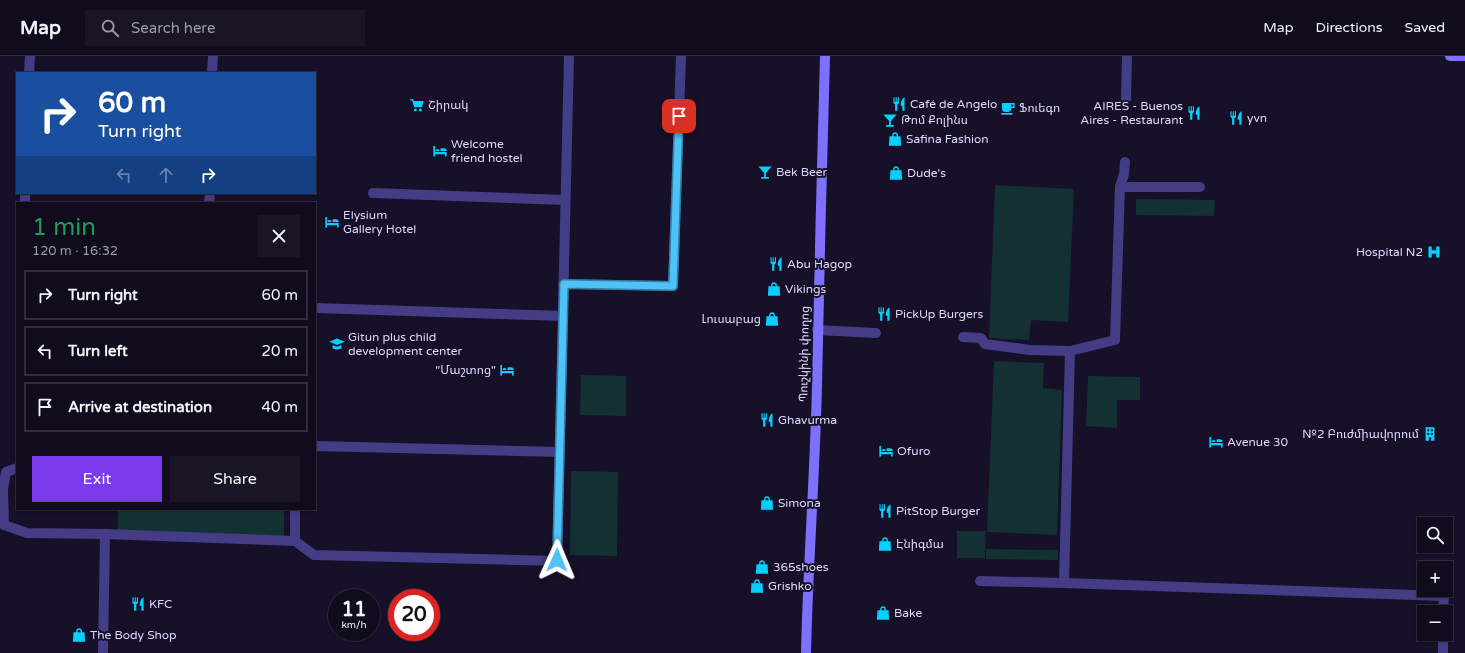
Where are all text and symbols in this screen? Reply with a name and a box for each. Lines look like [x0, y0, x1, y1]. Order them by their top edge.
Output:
search box [85, 10, 365, 46]
text: Map [20, 17, 61, 39]
icon: search [99, 17, 121, 39]
text: Search here [131, 19, 215, 37]
text: Map [1263, 19, 1294, 36]
text: Directions [1316, 19, 1383, 36]
text: Saved [1405, 19, 1445, 36]
text: 60 m [98, 86, 166, 120]
icon: right [32, 88, 84, 140]
restaurant icon: Café de Angelo [891, 96, 907, 112]
supermarket icon: Շիրակ [409, 97, 425, 113]
place label: Café de Angelo [910, 97, 997, 111]
place label: Շիրակ [428, 98, 468, 112]
pin [662, 99, 696, 133]
place label: AIRES - Buenos Aires - Restaurant [1080, 99, 1183, 127]
cafe icon: Ֆուեգո [1000, 100, 1016, 116]
place label: Ֆուեգո [1019, 101, 1060, 115]
icon: arrive [668, 105, 690, 127]
restaurant icon: AIRES - Buenos Aires - Restaurant [1186, 105, 1202, 121]
restaurant icon: yvn [1228, 110, 1244, 126]
place label: yvn [1247, 111, 1267, 125]
bar icon: Թոմ Քոլինս [882, 112, 898, 128]
place label: Թոմ Քոլինս [901, 113, 968, 127]
text: Turn right [98, 120, 182, 142]
shop icon: Safina Fashion [887, 131, 903, 147]
place label: Safina Fashion [906, 132, 989, 146]
place label: Welcome friend hostel [451, 137, 523, 165]
hotel icon: Welcome friend hostel [432, 143, 448, 159]
icon: left [113, 164, 135, 186]
icon: ahead [155, 164, 177, 186]
icon: right [197, 164, 219, 186]
bar icon: Bek Beer [757, 164, 773, 180]
place label: Bek Beer [776, 165, 828, 179]
shop icon: Dude's [888, 165, 904, 181]
place label: Dude's [907, 166, 946, 180]
place label: Elysium Gallery Hotel [343, 208, 416, 236]
text: 1 min [32, 213, 96, 242]
hotel icon: Elysium Gallery Hotel [324, 214, 340, 230]
button: close [258, 215, 300, 257]
text: 120 m · 16:32 [32, 243, 118, 259]
hospital icon: Hospital N2 [1426, 244, 1442, 260]
place label: Hospital N2 [1356, 245, 1423, 259]
restaurant icon: Abu Hagop [768, 256, 784, 272]
place label: Abu Hagop [787, 257, 852, 271]
shop icon: Vikings [766, 281, 782, 297]
place label: Vikings [785, 282, 827, 296]
icon: right [34, 284, 56, 306]
text: Turn right [68, 286, 138, 304]
text: 60 m [261, 286, 298, 304]
street label: Պուշկինի փողոց [796, 306, 812, 402]
restaurant icon: PickUp Burgers [876, 306, 892, 322]
place label: PickUp Burgers [895, 307, 983, 321]
shop icon: Լուսաբաց [764, 311, 780, 327]
place label: Լուսաբաց [702, 312, 761, 326]
place label: Gitun plus child development center [348, 330, 463, 358]
school or university icon: Gitun plus child development center [329, 336, 345, 352]
icon: left [34, 340, 56, 362]
text: Turn left [68, 342, 128, 360]
text: 20 m [261, 342, 298, 360]
hotel icon: "Մաշտոց" [499, 362, 515, 378]
place label: "Մաշտոց" [435, 363, 496, 377]
icon: arrive [34, 396, 56, 418]
text: Arrive at destination [68, 398, 212, 416]
text: 40 m [261, 398, 298, 416]
restaurant icon: Ghavurma [759, 412, 775, 428]
place label: Ghavurma [778, 413, 837, 427]
building icon: №2 Բուժմիավորում [1422, 426, 1438, 442]
place label: №2 Բուժմիավորում [1302, 427, 1419, 441]
hotel icon: Avenue 30 [1208, 434, 1224, 450]
place label: Avenue 30 [1227, 435, 1289, 449]
hotel icon: Ofuro [878, 443, 894, 459]
place label: Ofuro [897, 444, 930, 458]
button: Exit [32, 456, 162, 502]
button: Share [170, 456, 300, 502]
shop icon: Simona [759, 495, 775, 511]
place label: Simona [778, 496, 821, 510]
restaurant icon: PitStop Burger [877, 503, 893, 519]
place label: PitStop Burger [896, 504, 980, 518]
map controls [1417, 517, 1453, 641]
button: search [1417, 517, 1453, 553]
shop icon: Էնիգմա [877, 536, 893, 552]
place label: Էնիգմա [896, 537, 944, 551]
position arrow [536, 539, 578, 581]
shop icon: 365shoes [754, 559, 770, 575]
place label: 365shoes [773, 560, 829, 574]
button: + [1417, 561, 1453, 597]
shop icon: Grishko [749, 578, 765, 594]
place label: Grishko [768, 579, 811, 593]
speed limit sign: 20 [388, 589, 440, 641]
restaurant icon: KFC [130, 596, 146, 612]
place label: KFC [149, 597, 172, 611]
text: 11 [341, 598, 367, 622]
shop icon: Bake [875, 605, 891, 621]
button: − [1417, 605, 1453, 641]
place label: Bake [894, 606, 922, 620]
text: km/h [341, 619, 367, 631]
shop icon: The Body Shop [71, 627, 87, 643]
place label: The Body Shop [90, 628, 177, 642]

